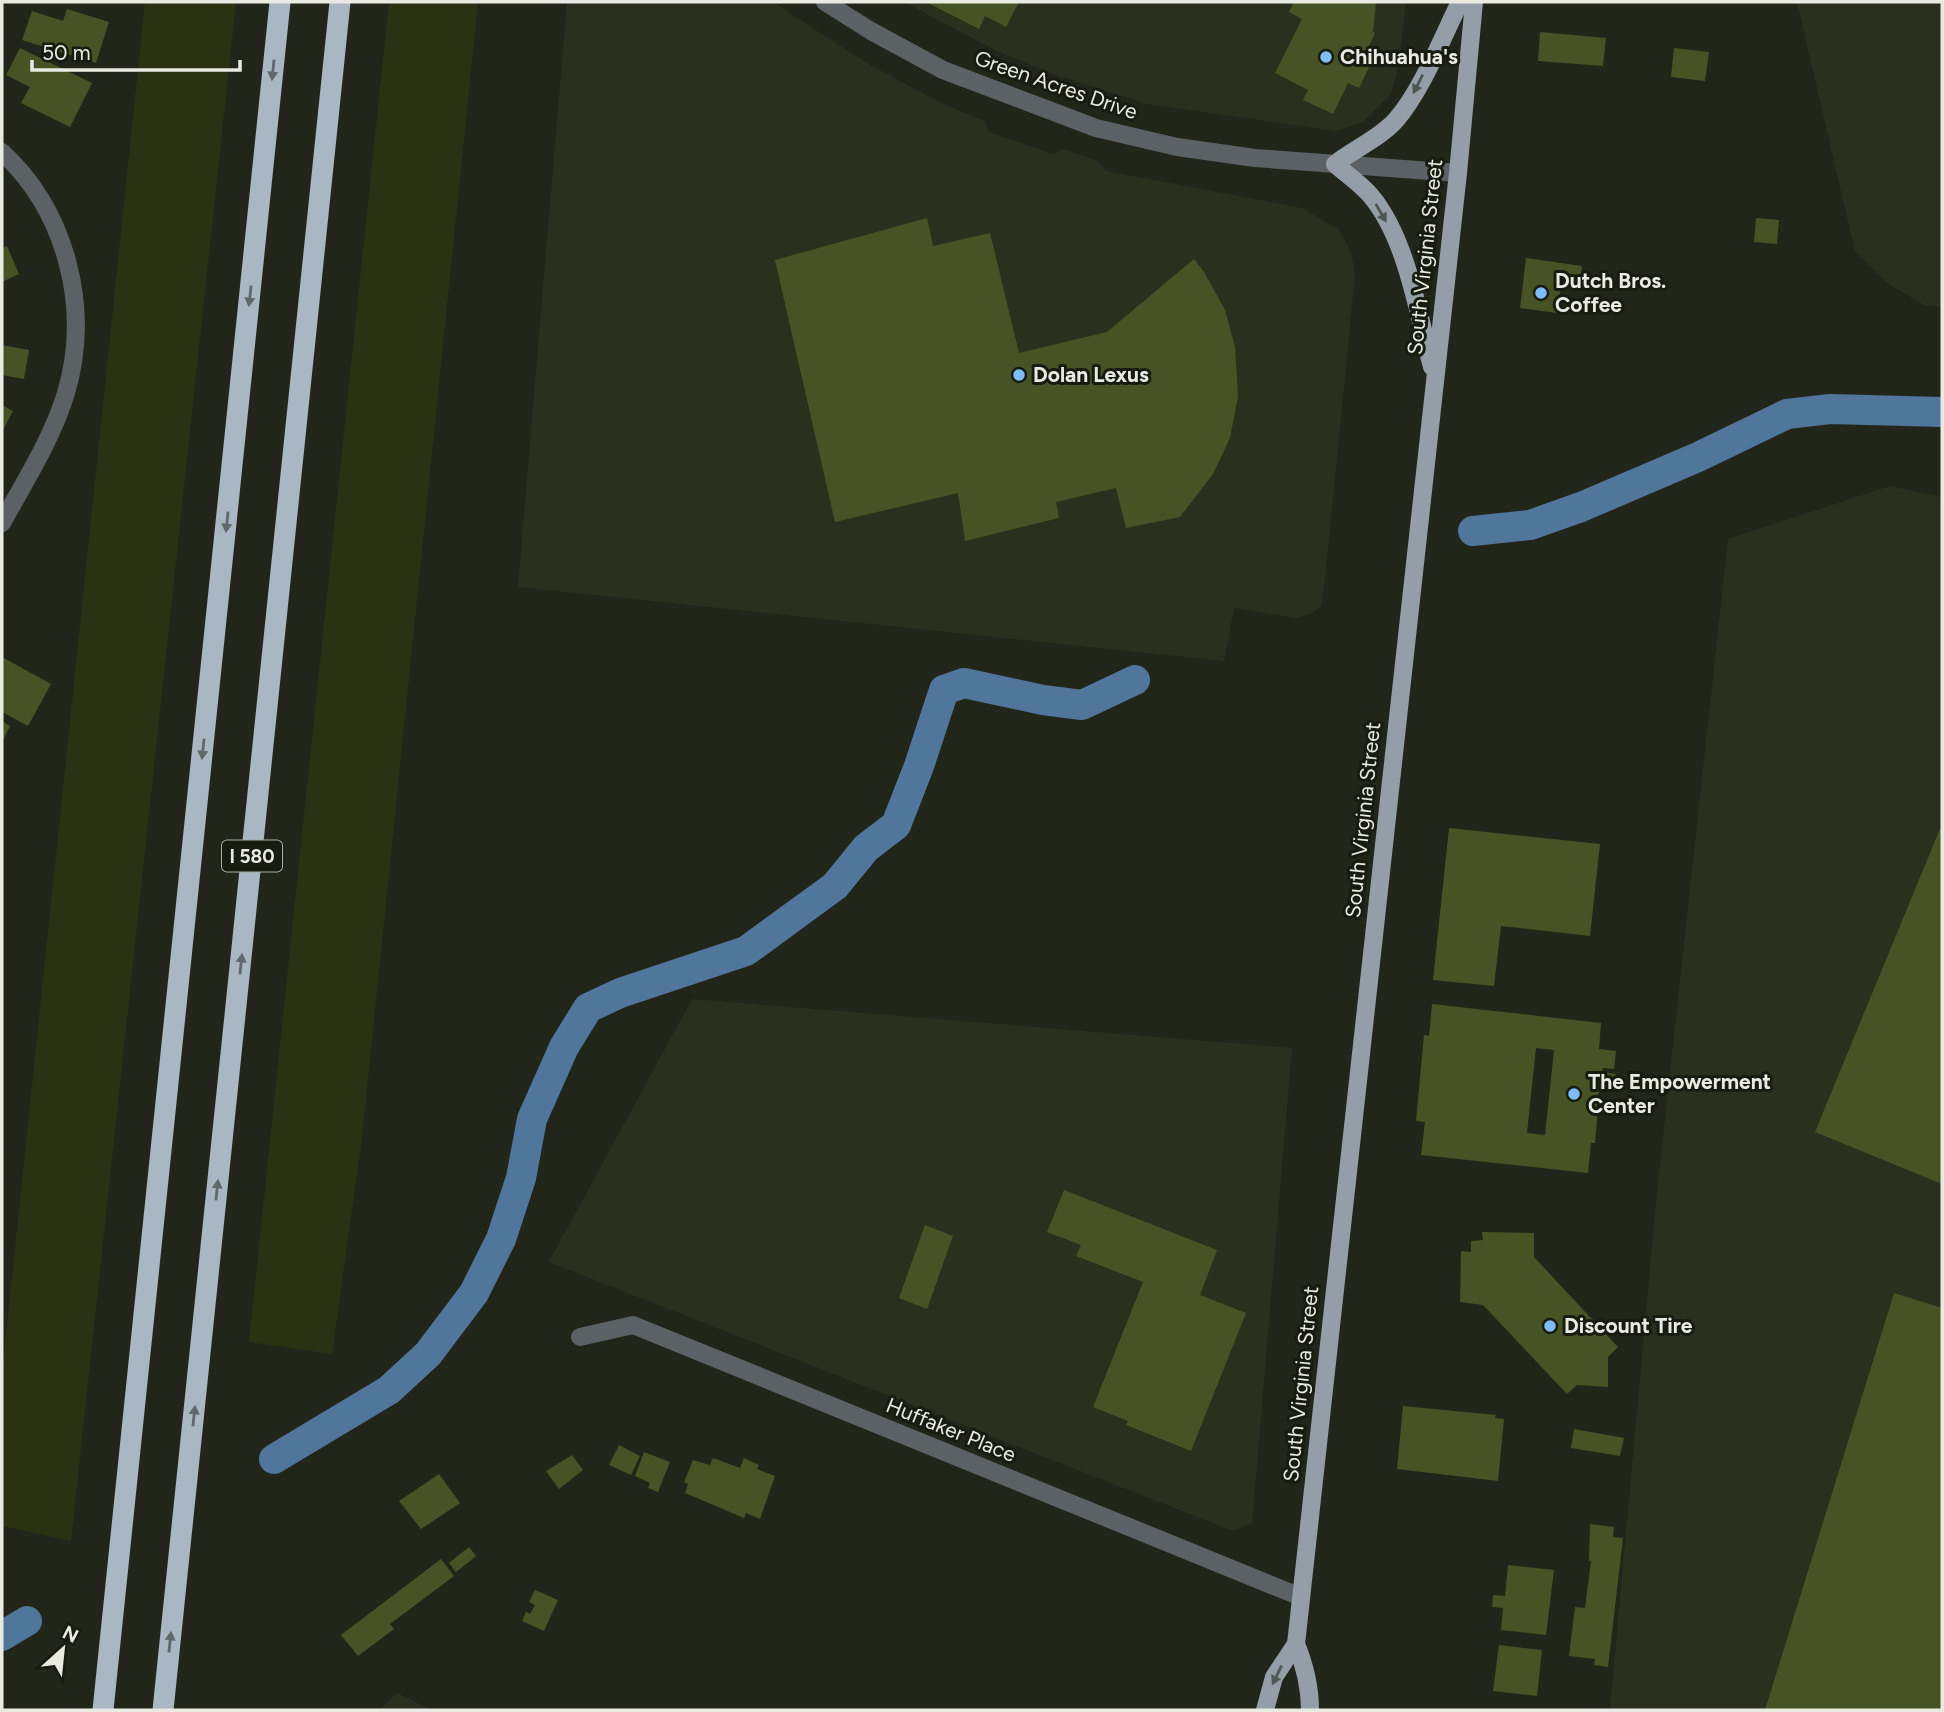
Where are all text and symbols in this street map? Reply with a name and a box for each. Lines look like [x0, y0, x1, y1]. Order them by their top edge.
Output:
scale bar [32, 28, 240, 72]
text: 50 m [42, 40, 91, 65]
place label: Chihuahua's [1340, 44, 1458, 69]
street label: Green Acres Drive [972, 45, 1141, 124]
marker: Chihuahua's [1318, 49, 1334, 65]
one-way arrow [268, 59, 279, 81]
one-way arrow [1413, 75, 1425, 95]
street label: South Virginia Street [1402, 158, 1447, 356]
one-way arrow [1375, 203, 1387, 222]
place label: Dutch Bros. Coffee [1555, 268, 1666, 317]
one-way arrow [244, 285, 255, 307]
marker: Dutch Bros. Coffee [1533, 285, 1549, 301]
place label: Dolan Lexus [1033, 362, 1149, 387]
marker: Dolan Lexus [1011, 367, 1027, 383]
one-way arrow [221, 511, 232, 533]
street label: South Virginia Street [1340, 721, 1385, 919]
one-way arrow [197, 738, 208, 760]
road number: I 580 [222, 841, 282, 872]
one-way arrow [236, 952, 247, 974]
place label: The Empowerment Center [1588, 1069, 1771, 1118]
marker: The Empowerment Center [1566, 1086, 1582, 1102]
one-way arrow [212, 1179, 223, 1201]
street label: South Virginia Street [1278, 1285, 1323, 1483]
place label: Discount Tire [1564, 1313, 1693, 1338]
marker: Discount Tire [1542, 1318, 1558, 1334]
street label: Huffaker Place [883, 1392, 1020, 1467]
one-way arrow [189, 1405, 200, 1427]
north arrow [28, 1614, 98, 1684]
text: N [59, 1621, 82, 1648]
one-way arrow [165, 1631, 176, 1653]
one-way arrow [1272, 1666, 1284, 1686]

